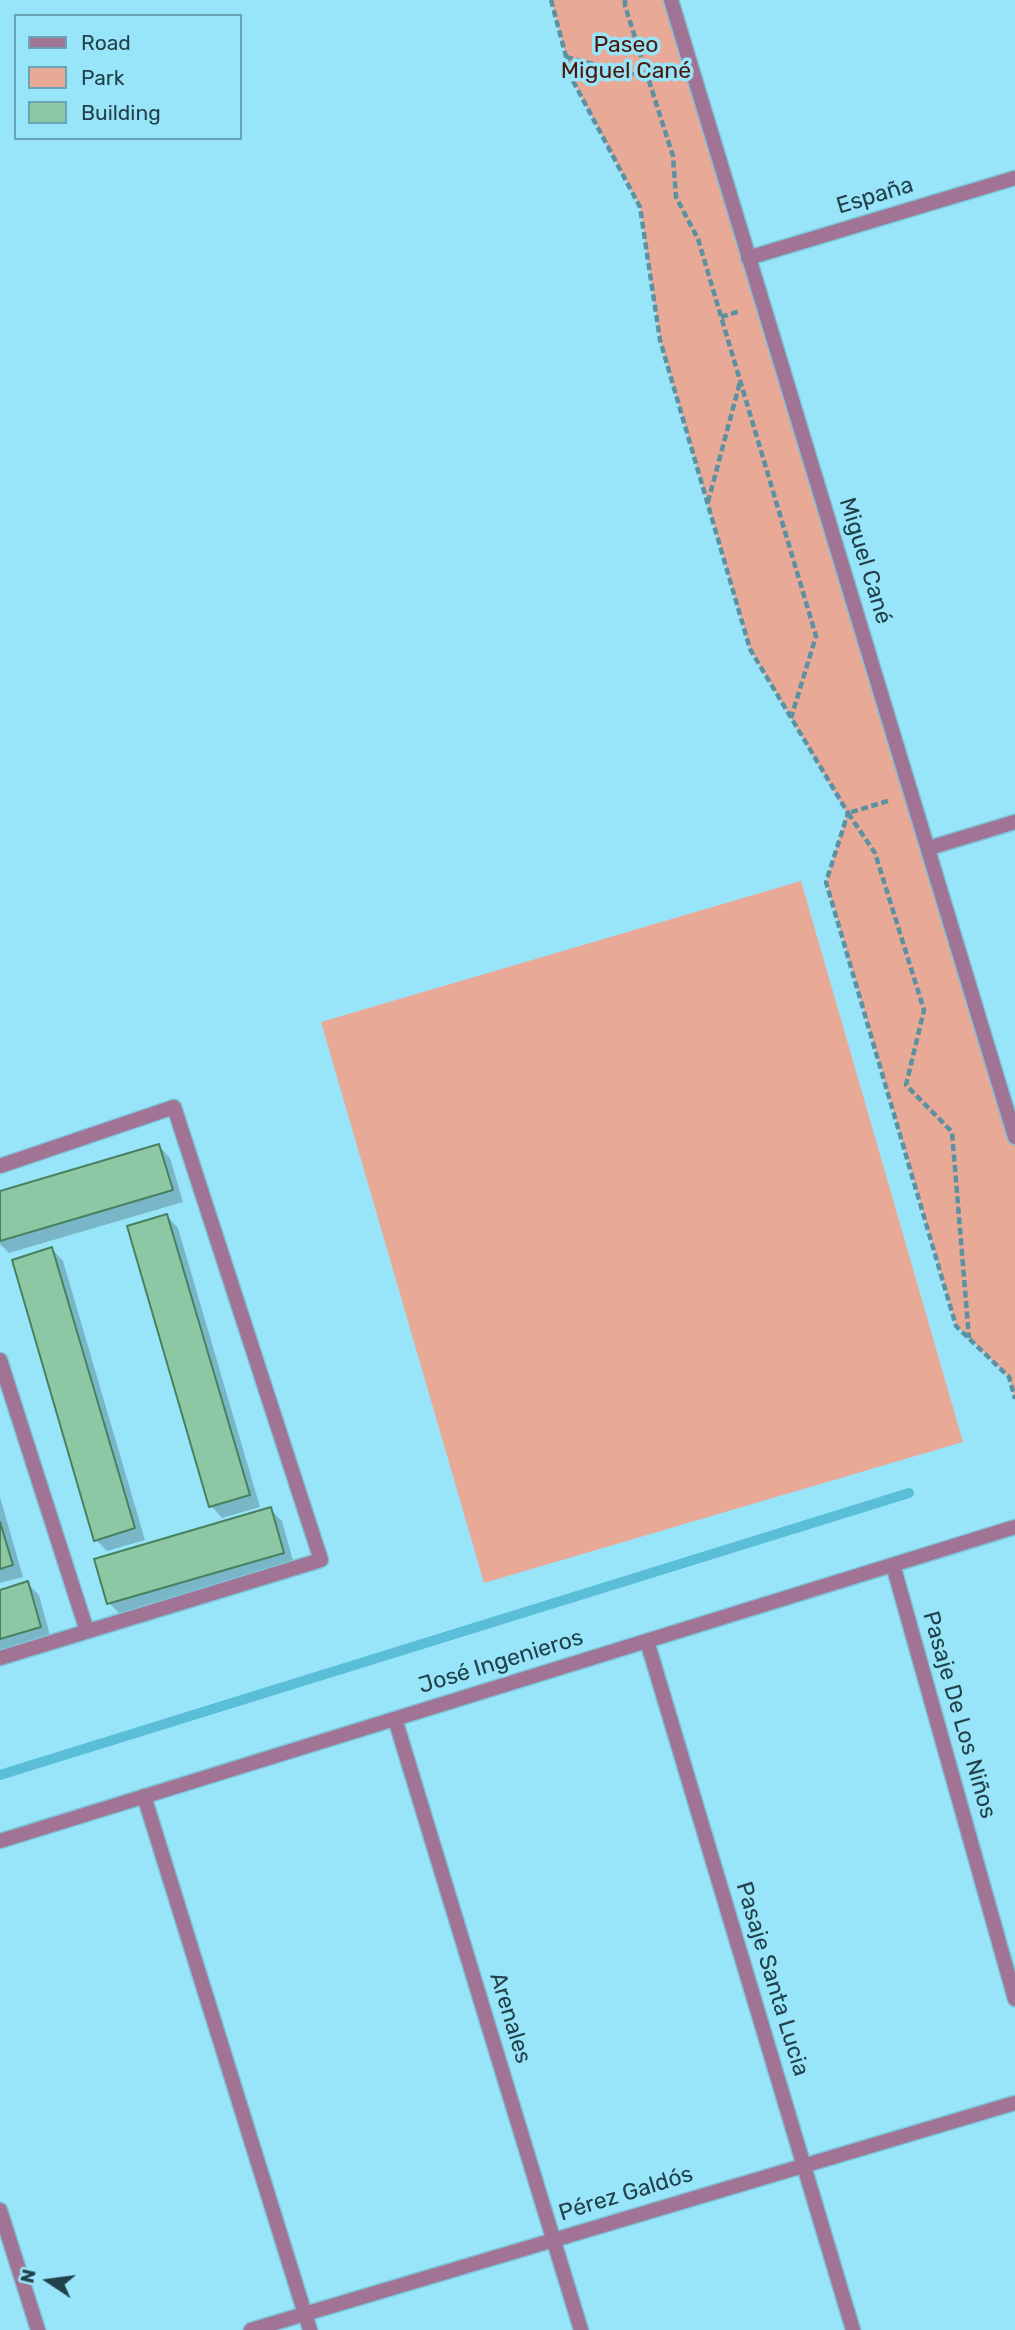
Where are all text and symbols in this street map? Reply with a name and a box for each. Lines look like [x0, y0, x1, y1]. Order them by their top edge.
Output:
legend [14, 14, 242, 140]
text: Road [81, 30, 131, 55]
park label: Paseo Miguel Cané [561, 31, 691, 85]
text: Park [81, 65, 125, 90]
text: Building [81, 100, 161, 125]
street label: España [833, 171, 917, 221]
street label: Miguel Cané [833, 495, 897, 627]
street label: Pasaje De Los Niños [916, 1608, 1002, 1822]
street label: José Ingenieros [415, 1624, 587, 1700]
street label: Pasaje Santa Lucia [729, 1879, 815, 2079]
street label: Arenales [483, 1969, 537, 2067]
street label: Pérez Galdós [556, 2161, 696, 2227]
north arrow [14, 2246, 84, 2316]
text: N [15, 2267, 41, 2285]

